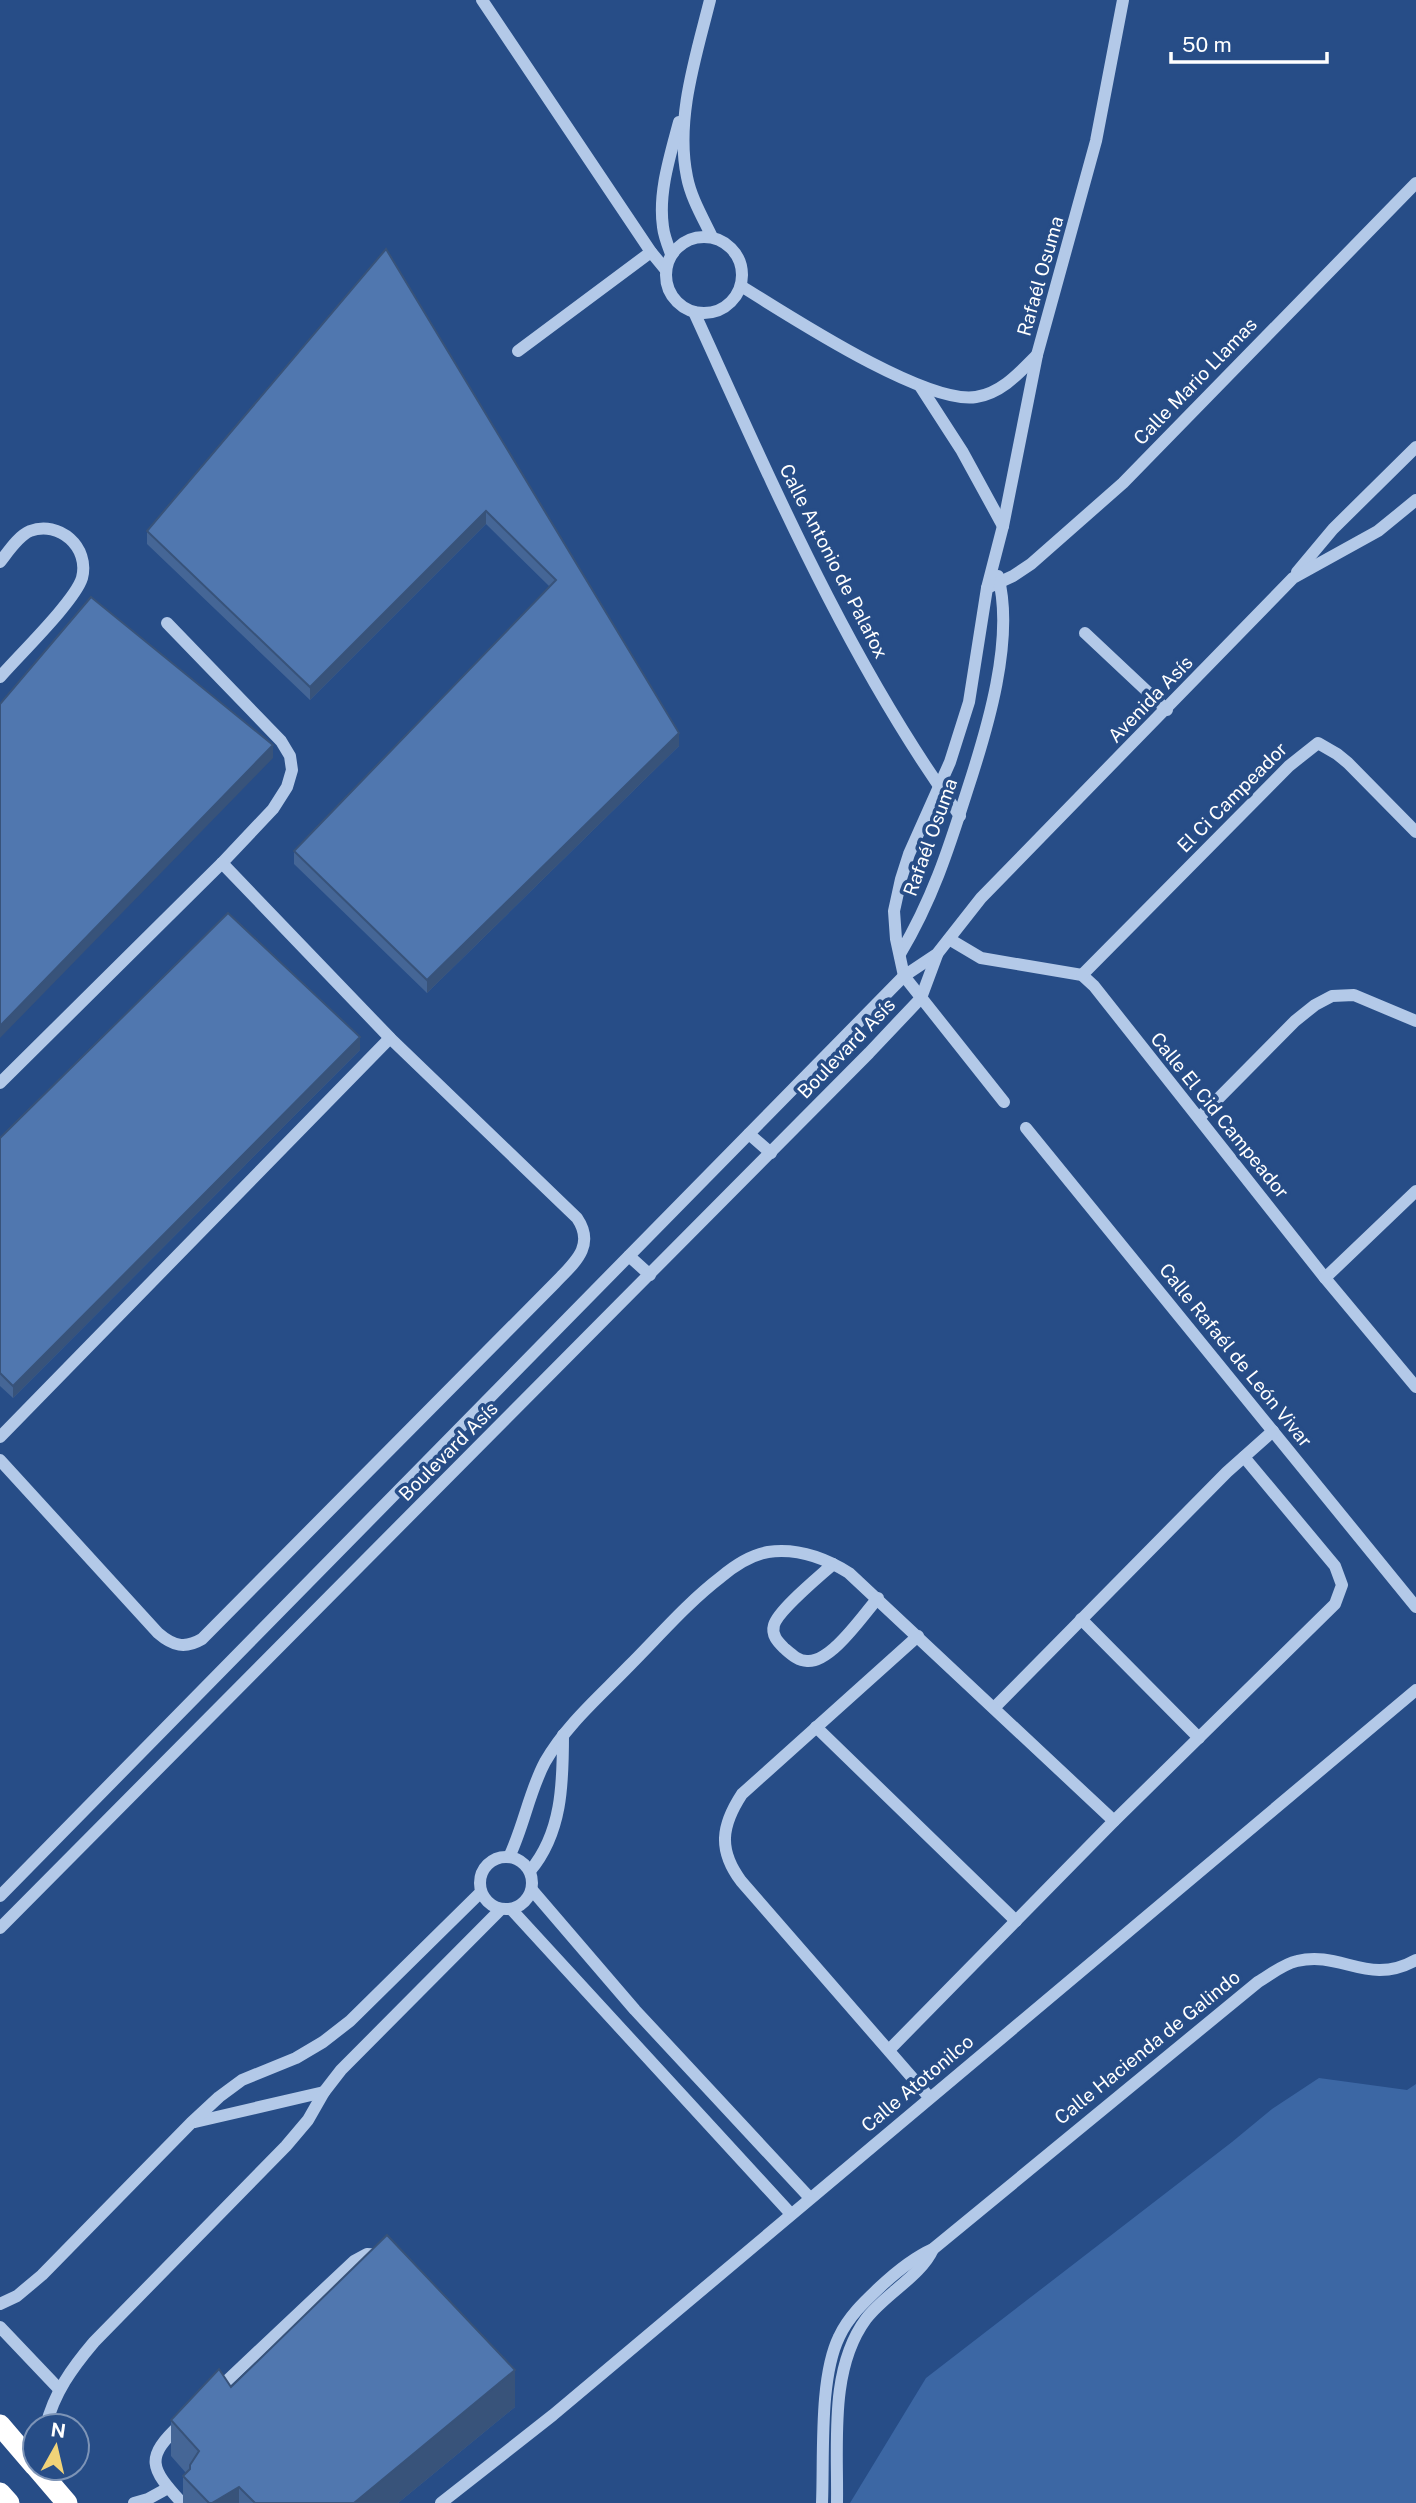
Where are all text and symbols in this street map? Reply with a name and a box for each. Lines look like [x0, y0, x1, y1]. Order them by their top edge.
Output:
scale bar [1171, 21, 1327, 65]
text: 50 m [1182, 32, 1232, 57]
street label: Rafaél Osuma [1012, 214, 1068, 338]
street label: Calle Mario Llamas [1129, 313, 1261, 449]
street label: Calle Antonio de Palafox [775, 460, 893, 662]
street label: Avenida Asís [1103, 651, 1197, 747]
street label: El Ci Campeador [1173, 738, 1291, 856]
street label: Rafaél Osuma [899, 775, 961, 899]
street label: Boulevard Asís [793, 993, 899, 1103]
street label: Calle El Cid Campeador [1146, 1028, 1294, 1202]
street label: Calle Rafaél de León Vivar [1155, 1259, 1317, 1451]
street label: Boulevard Asís [394, 1397, 502, 1505]
street label: Calle Hacienda de Galindo [1050, 1965, 1244, 2129]
street label: Calle Atotonilco [857, 2030, 977, 2136]
north arrow [21, 2412, 91, 2482]
text: N [49, 2418, 67, 2442]

